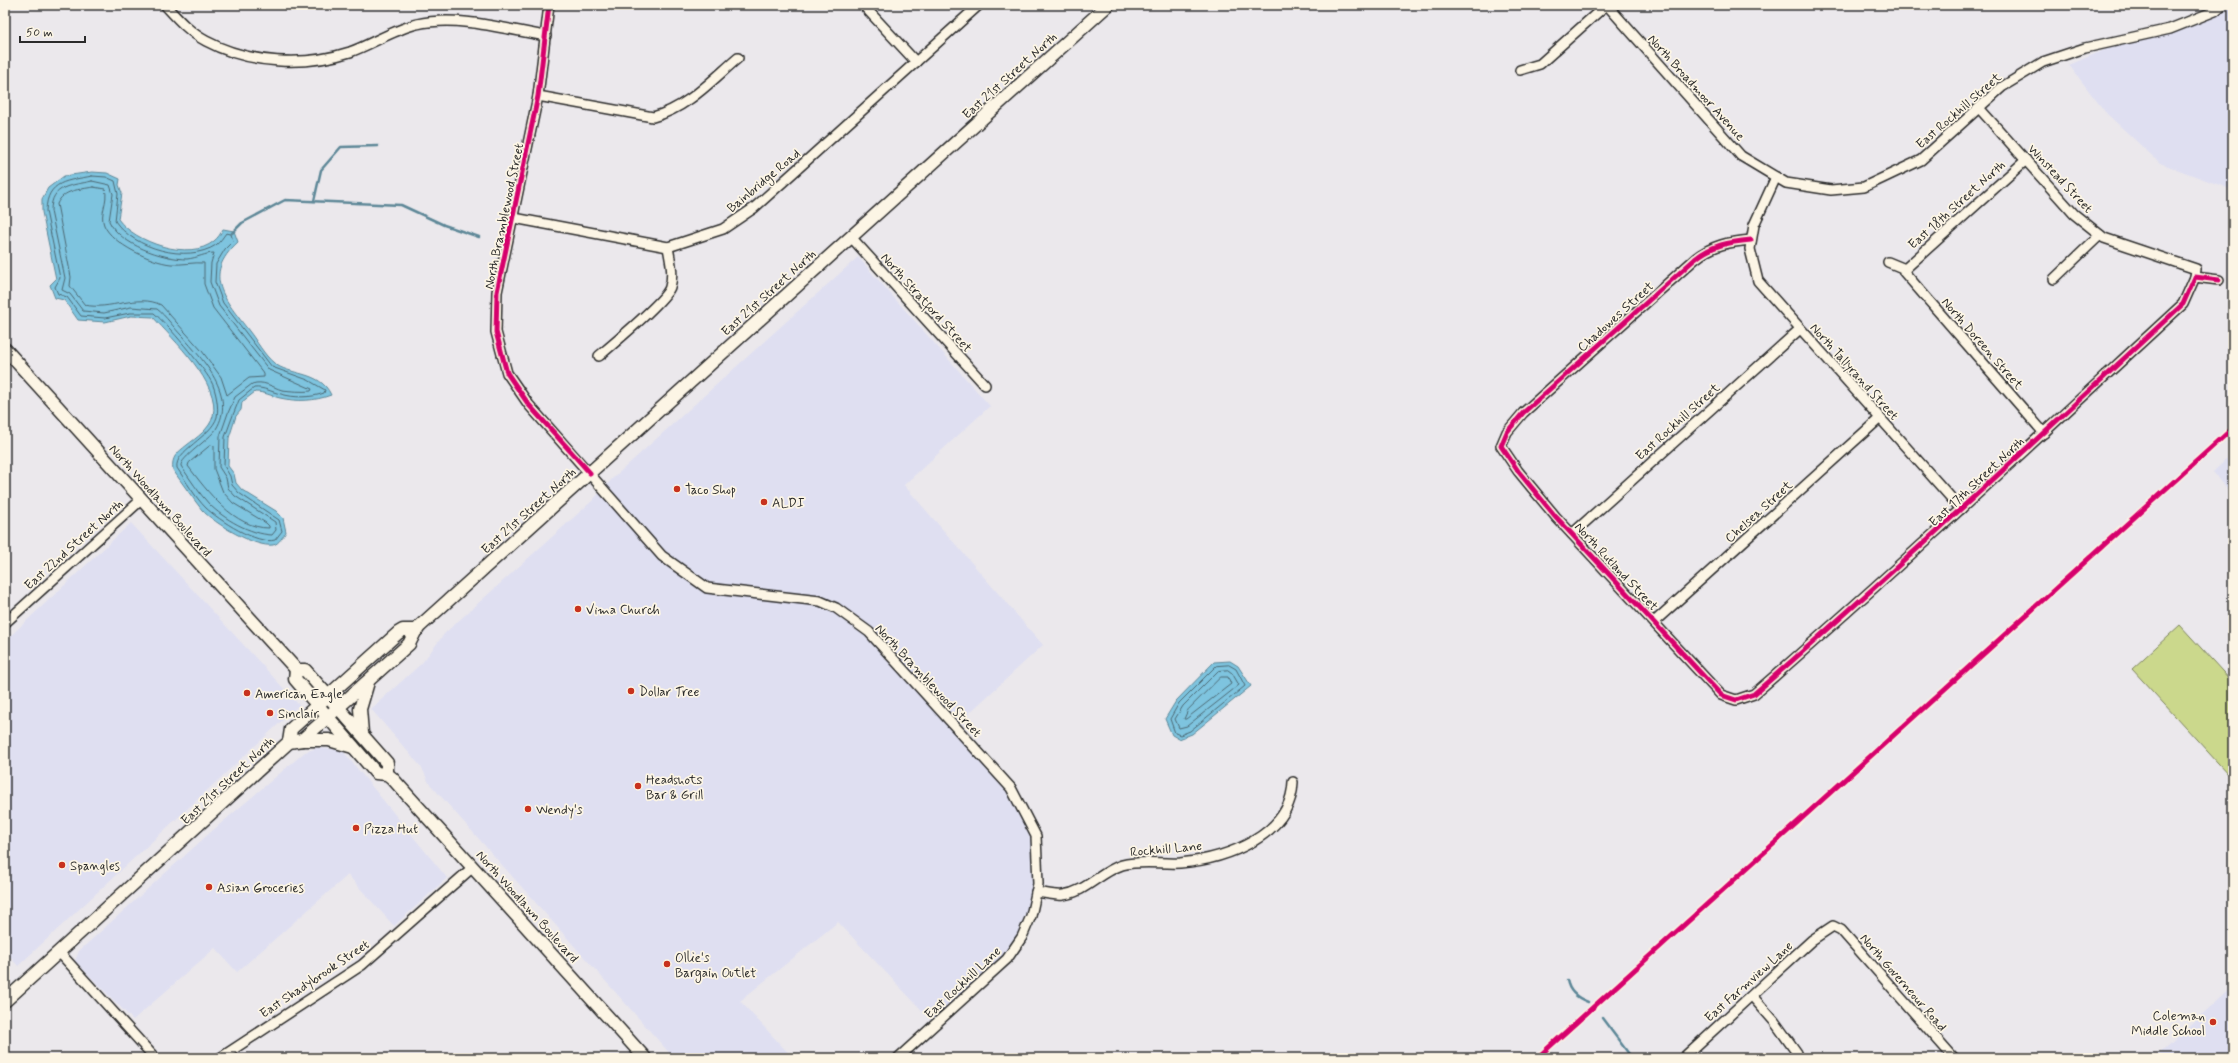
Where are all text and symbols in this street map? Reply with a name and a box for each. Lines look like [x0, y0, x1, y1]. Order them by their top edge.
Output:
scale bar [20, 18, 85, 44]
text: 50 m [26, 25, 53, 41]
street label: East 21st Street North [959, 29, 1061, 123]
street label: North Broadmoor Avenue [1644, 31, 1748, 145]
street label: East Rockhill Street [1913, 69, 2006, 153]
street label: Winstead Street [2024, 141, 2096, 217]
street label: North Bramblewood Street [481, 142, 528, 291]
street label: Bainbridge Road [724, 145, 805, 218]
street label: East 18th Street North [1905, 157, 2009, 253]
street label: East 21st Street North [718, 246, 820, 340]
street label: North Stratford Street [875, 250, 975, 358]
street label: Chadowes Street [1574, 278, 1658, 356]
street label: North Doreen Street [1937, 294, 2027, 394]
street label: North Tallyrand Street [1806, 320, 1902, 424]
street label: East Rockhill Street [1632, 379, 1724, 465]
street label: East 17th Street North [1926, 433, 2028, 531]
street label: North Woodlawn Boulevard [105, 441, 215, 561]
street label: East 21st Street North [478, 464, 580, 558]
street label: Chelsea Street [1722, 477, 1797, 547]
place label: Taco Shop [685, 482, 736, 499]
marker: Taco Shop [672, 484, 682, 494]
place label: ALDI [772, 495, 805, 512]
street label: East 22nd Street North [21, 496, 127, 594]
marker: ALDI [759, 497, 769, 507]
street label: North Rutland Street [1570, 519, 1661, 615]
place label: Vima Church [586, 602, 660, 619]
marker: Vima Church [573, 604, 583, 614]
street label: North Bramblewood Street [871, 621, 985, 741]
place label: Dollar Tree [639, 684, 699, 701]
place label: American Eagle [255, 686, 342, 703]
marker: Dollar Tree [626, 686, 636, 696]
marker: American Eagle [242, 688, 252, 698]
place label: Sinclair [278, 706, 319, 723]
marker: Sinclair [265, 708, 275, 718]
street label: East 21st Street North [178, 733, 279, 829]
place label: Headshots Bar & Grill [646, 772, 704, 804]
marker: Headshots Bar & Grill [633, 781, 643, 791]
place label: Wendy's [536, 802, 583, 819]
marker: Wendy's [523, 804, 533, 814]
place label: Pizza Hut [364, 821, 418, 838]
marker: Pizza Hut [351, 823, 361, 833]
street label: Rockhill Lane [1129, 838, 1203, 861]
street label: North Woodlawn Boulevard [472, 847, 582, 967]
place label: Spangles [70, 858, 120, 875]
marker: Spangles [57, 860, 67, 870]
place label: Asian Groceries [217, 880, 304, 897]
marker: Asian Groceries [204, 882, 214, 892]
street label: North Governeour Road [1856, 930, 1950, 1035]
street label: East Shadybrook Street [257, 936, 373, 1022]
street label: East Farmview Lane [1701, 938, 1797, 1026]
street label: East Rockhill Lane [921, 943, 1005, 1023]
place label: Ollie's Bargain Outlet [675, 950, 756, 983]
marker: Ollie's Bargain Outlet [662, 959, 672, 969]
place label: Coleman Middle School [2131, 1008, 2205, 1040]
marker: Coleman Middle School [2208, 1017, 2218, 1027]

